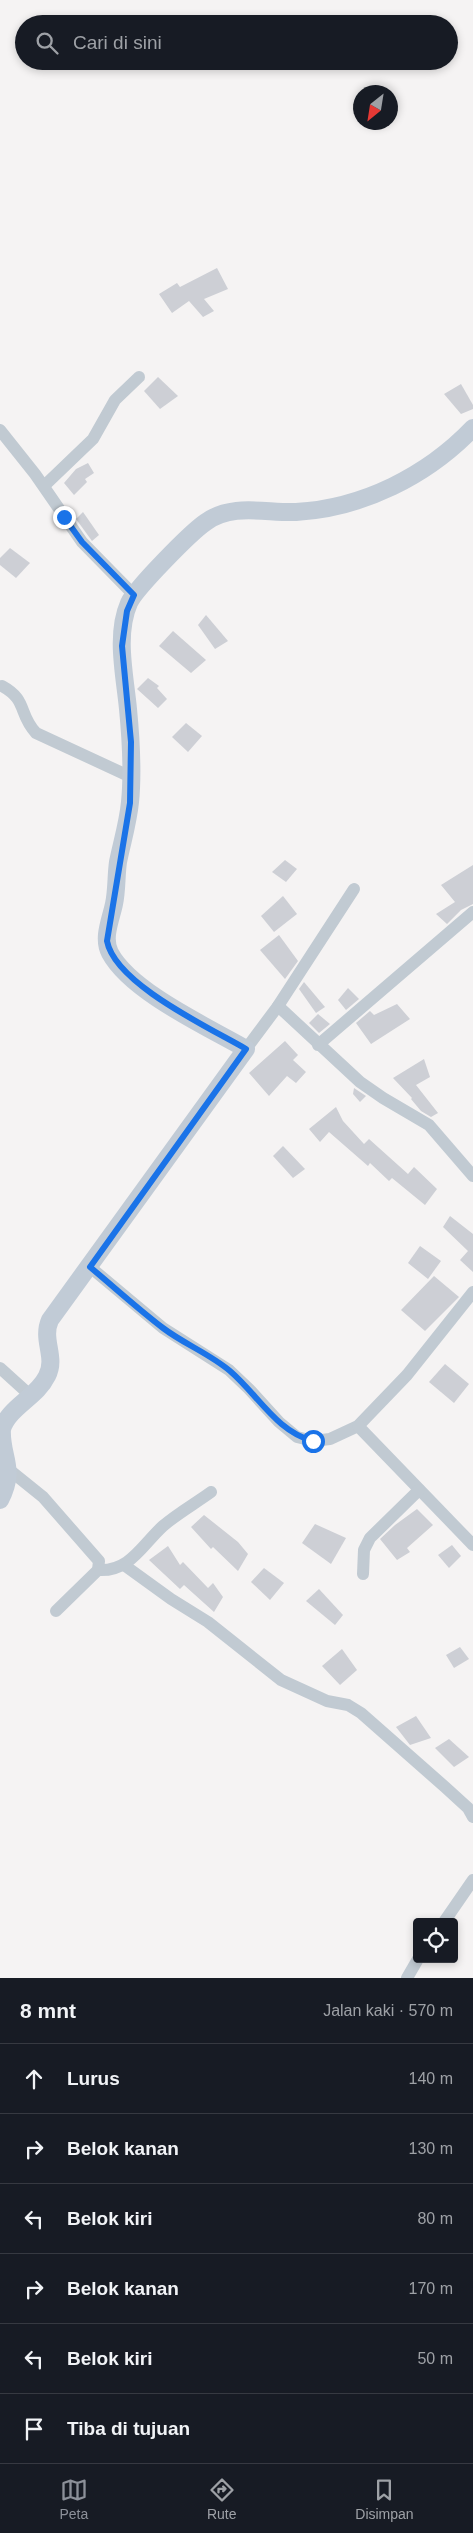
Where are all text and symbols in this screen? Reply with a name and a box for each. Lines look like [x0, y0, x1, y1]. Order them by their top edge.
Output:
search box [15, 15, 458, 70]
icon: search [33, 29, 61, 57]
text: Cari di sini [73, 32, 162, 53]
north arrow [353, 85, 398, 130]
route end [53, 506, 76, 529]
route start [302, 1430, 325, 1453]
map controls [413, 1918, 458, 1963]
button: locate [413, 1918, 458, 1963]
text: 8 mnt [20, 1999, 76, 2022]
text: Jalan kaki · 570 m [323, 2002, 453, 2019]
icon: ahead [20, 2065, 48, 2093]
text: Lurus [67, 2068, 120, 2089]
text: 140 m [409, 2070, 453, 2087]
icon: right [20, 2135, 48, 2163]
text: Belok kanan [67, 2138, 179, 2159]
text: 130 m [409, 2140, 453, 2157]
icon: left [20, 2205, 48, 2233]
text: Belok kiri [67, 2208, 153, 2229]
text: 80 m [417, 2210, 453, 2227]
icon: right [20, 2275, 48, 2303]
text: Belok kanan [67, 2278, 179, 2299]
text: 170 m [409, 2280, 453, 2297]
icon: left [20, 2345, 48, 2373]
text: Belok kiri [67, 2348, 153, 2369]
text: 50 m [417, 2350, 453, 2367]
icon: arrive [20, 2415, 48, 2443]
text: Tiba di tujuan [67, 2418, 190, 2439]
tab: Peta [59, 2476, 88, 2522]
tab: Rute [207, 2476, 237, 2522]
tab: Disimpan [355, 2476, 414, 2522]

